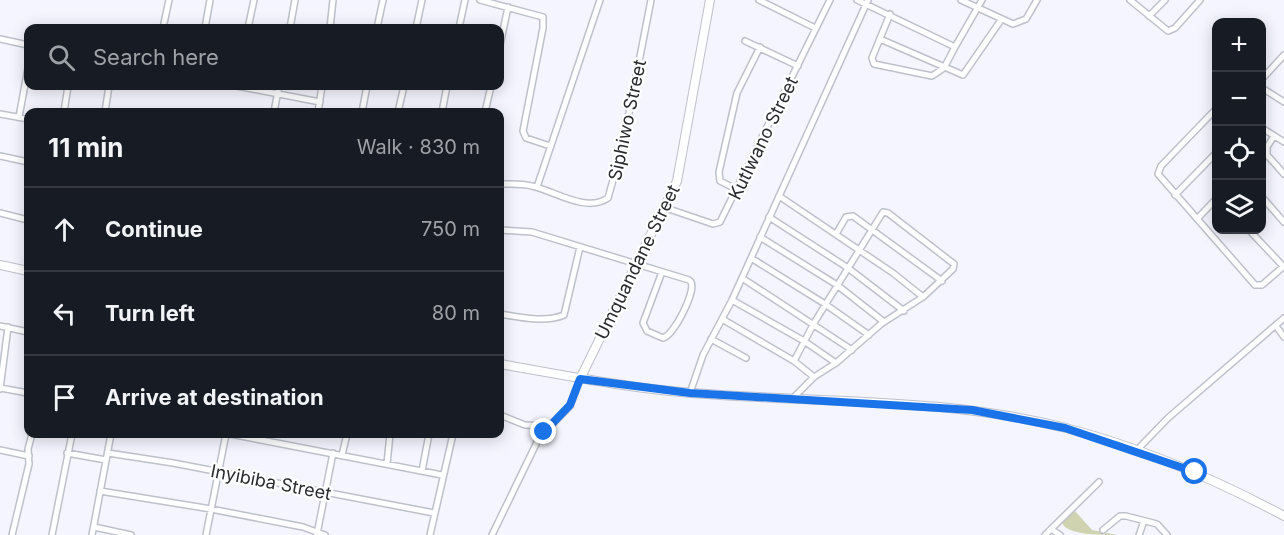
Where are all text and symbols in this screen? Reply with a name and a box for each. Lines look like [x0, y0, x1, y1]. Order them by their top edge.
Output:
map controls [1212, 18, 1266, 234]
button: + [1212, 18, 1266, 72]
search box [24, 24, 504, 90]
icon: search [45, 41, 78, 74]
text: Search here [93, 44, 219, 70]
street label: Siphiwo Street [604, 58, 650, 182]
button: − [1212, 72, 1266, 126]
street label: Kutlwano Street [724, 73, 802, 203]
button: locate [1212, 126, 1266, 180]
text: 11 min [48, 132, 124, 163]
text: Walk · 830 m [357, 135, 480, 159]
button: layers [1212, 180, 1266, 234]
street label: Umquandane Street [590, 181, 684, 343]
icon: ahead [48, 213, 81, 246]
text: Continue [105, 216, 203, 242]
text: 750 m [421, 217, 480, 241]
icon: left [48, 297, 81, 330]
text: Turn left [105, 300, 195, 326]
text: 80 m [432, 301, 480, 325]
icon: arrive [48, 381, 81, 414]
text: Arrive at destination [105, 384, 324, 410]
route end [530, 418, 556, 444]
route start [1181, 458, 1207, 484]
street label: Inyibiba Street [209, 460, 333, 504]

